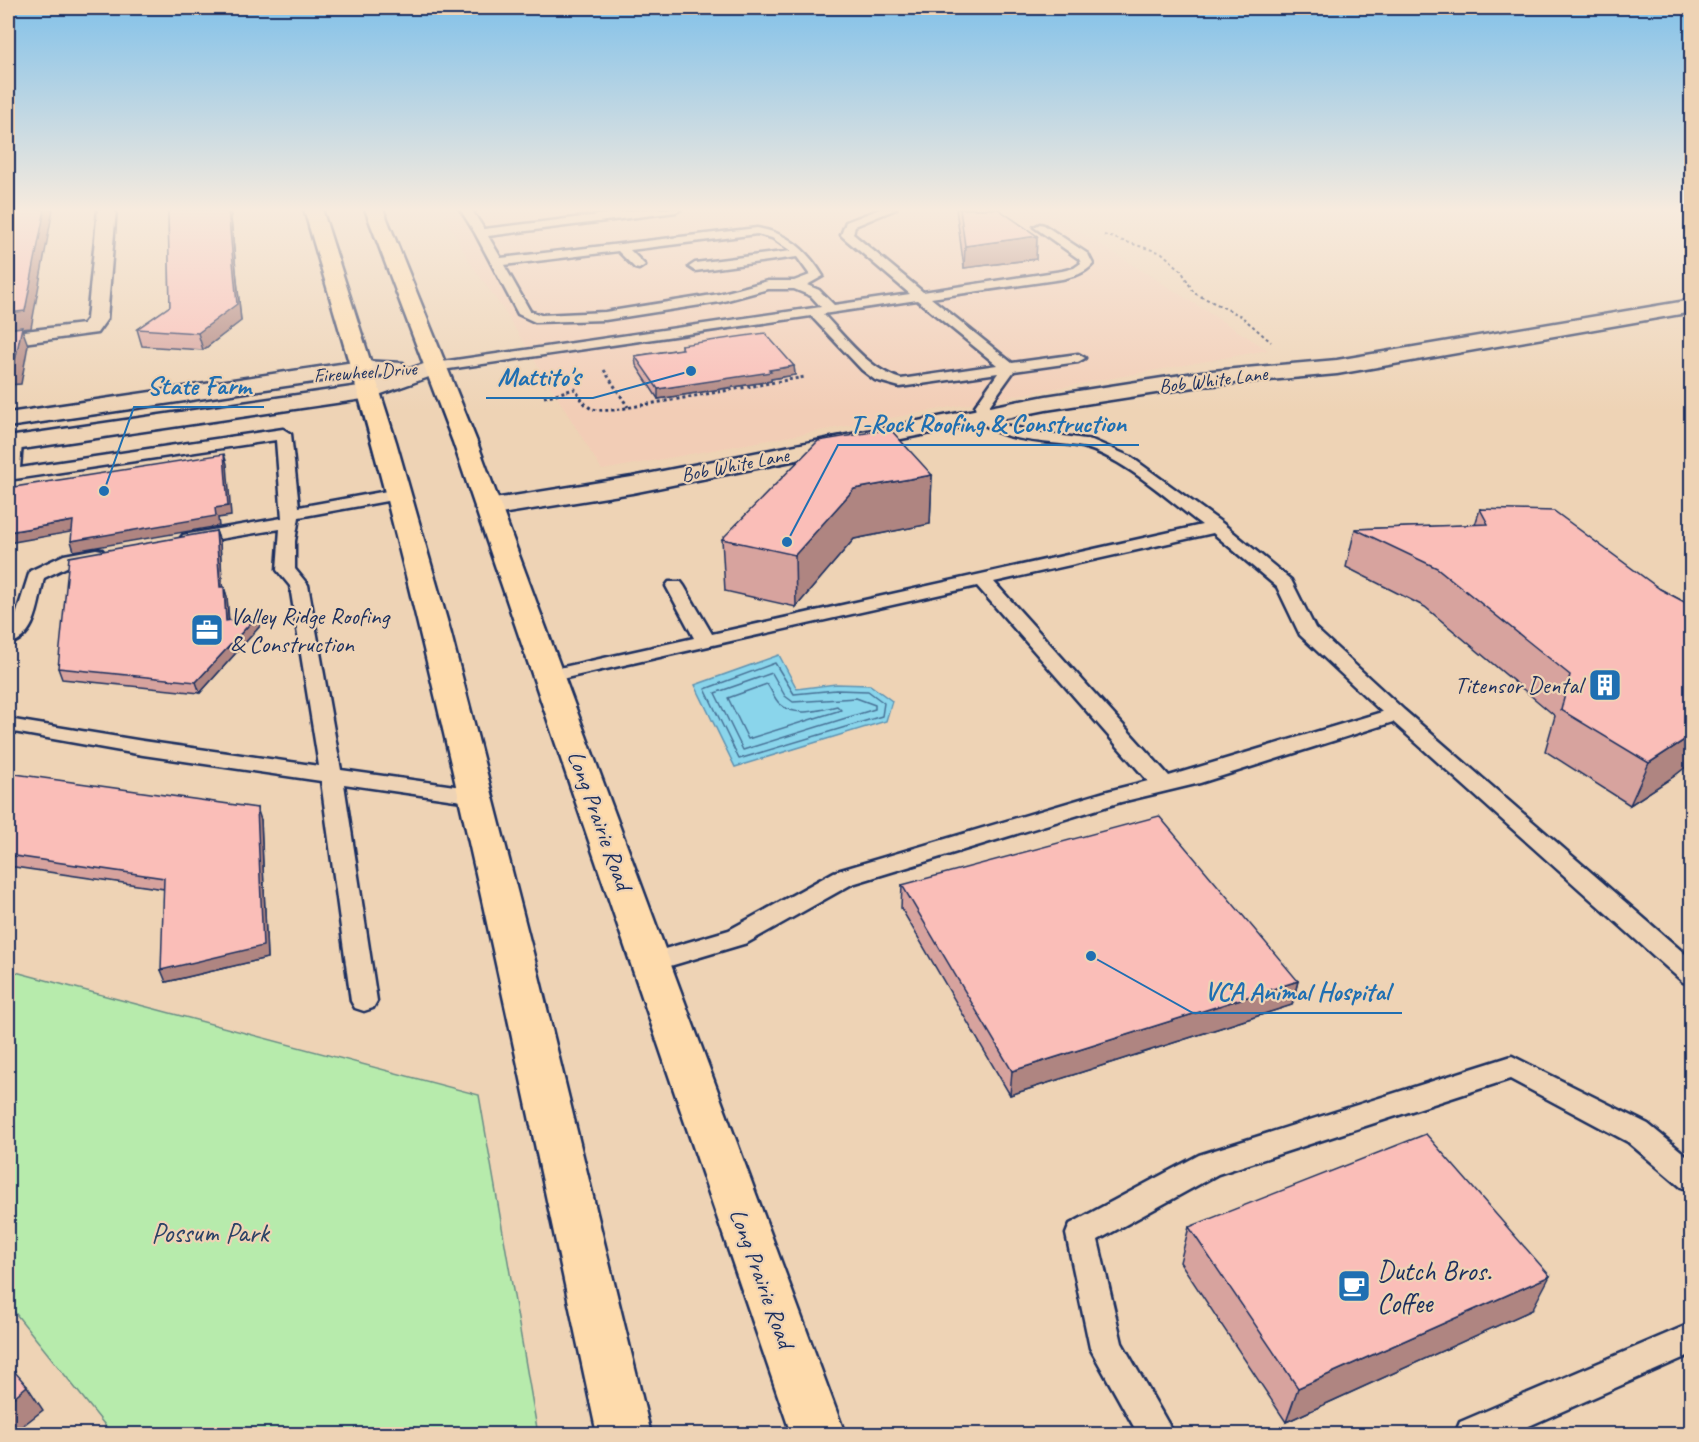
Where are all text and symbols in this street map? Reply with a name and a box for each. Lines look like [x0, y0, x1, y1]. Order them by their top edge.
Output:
callout: Mattito's [486, 354, 593, 398]
street label: Firewheel Drive [313, 356, 419, 388]
text: Mattito's [497, 360, 583, 393]
street label: Bob White Lane [1157, 361, 1270, 399]
callout: State Farm [134, 363, 264, 407]
text: State Farm [147, 369, 253, 402]
callout: T-Rock Roofing & Construction [838, 401, 1139, 445]
text: T-Rock Roofing & Construction [850, 407, 1127, 440]
street label: Bob White Lane [679, 442, 792, 488]
place label: Valley Ridge Roofing & Construction [230, 601, 392, 659]
office icon: Valley Ridge Roofing & Construction [189, 612, 225, 648]
building icon: Titensor Dental [1587, 667, 1623, 703]
place label: Titensor Dental [1455, 670, 1586, 700]
street label: Long Prairie Road [561, 746, 640, 897]
callout: VCA Animal Hospital [1193, 969, 1402, 1013]
text: VCA Animal Hospital [1205, 975, 1395, 1008]
street label: Long Prairie Road [723, 1204, 802, 1355]
park label: Possum Park [151, 1215, 271, 1250]
place label: Dutch Bros. Coffee [1377, 1253, 1492, 1320]
cafe icon: Dutch Bros. Coffee [1336, 1268, 1372, 1304]

